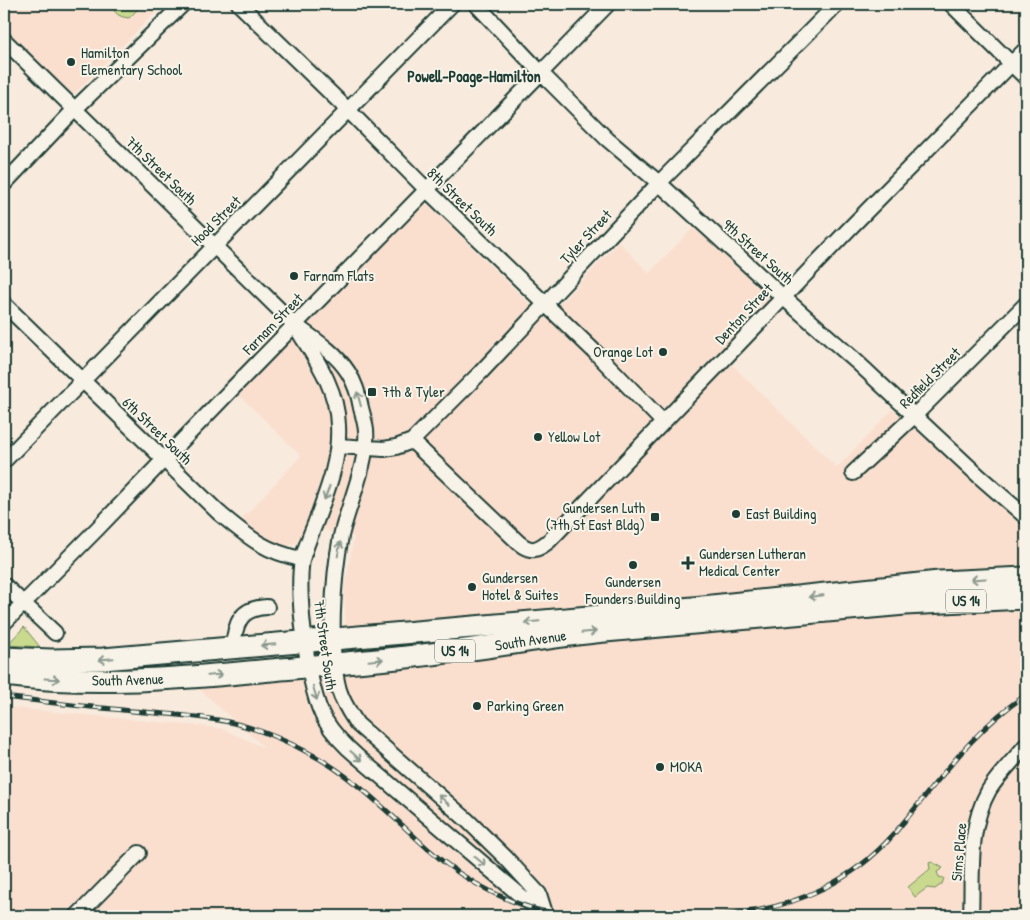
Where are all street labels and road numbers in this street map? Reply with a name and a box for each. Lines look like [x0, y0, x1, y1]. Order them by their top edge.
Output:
street label: 7th Street South [121, 131, 201, 210]
street label: 8th Street South [423, 163, 502, 241]
street label: Hood Street [186, 190, 246, 250]
street label: Tyler Street [555, 204, 617, 268]
street label: 9th Street South [718, 214, 799, 289]
street label: Denton Street [710, 278, 778, 349]
street label: Farnam Street [237, 288, 308, 360]
street label: Redfield Street [894, 342, 966, 413]
street label: 6th Street South [118, 392, 197, 469]
road number: US 14 [946, 590, 986, 612]
street label: 7th Street South [309, 598, 342, 692]
street label: South Avenue [493, 624, 568, 656]
road number: US 14 [435, 640, 475, 662]
street label: South Avenue [92, 668, 164, 691]
street label: Sims Place [945, 822, 972, 882]

